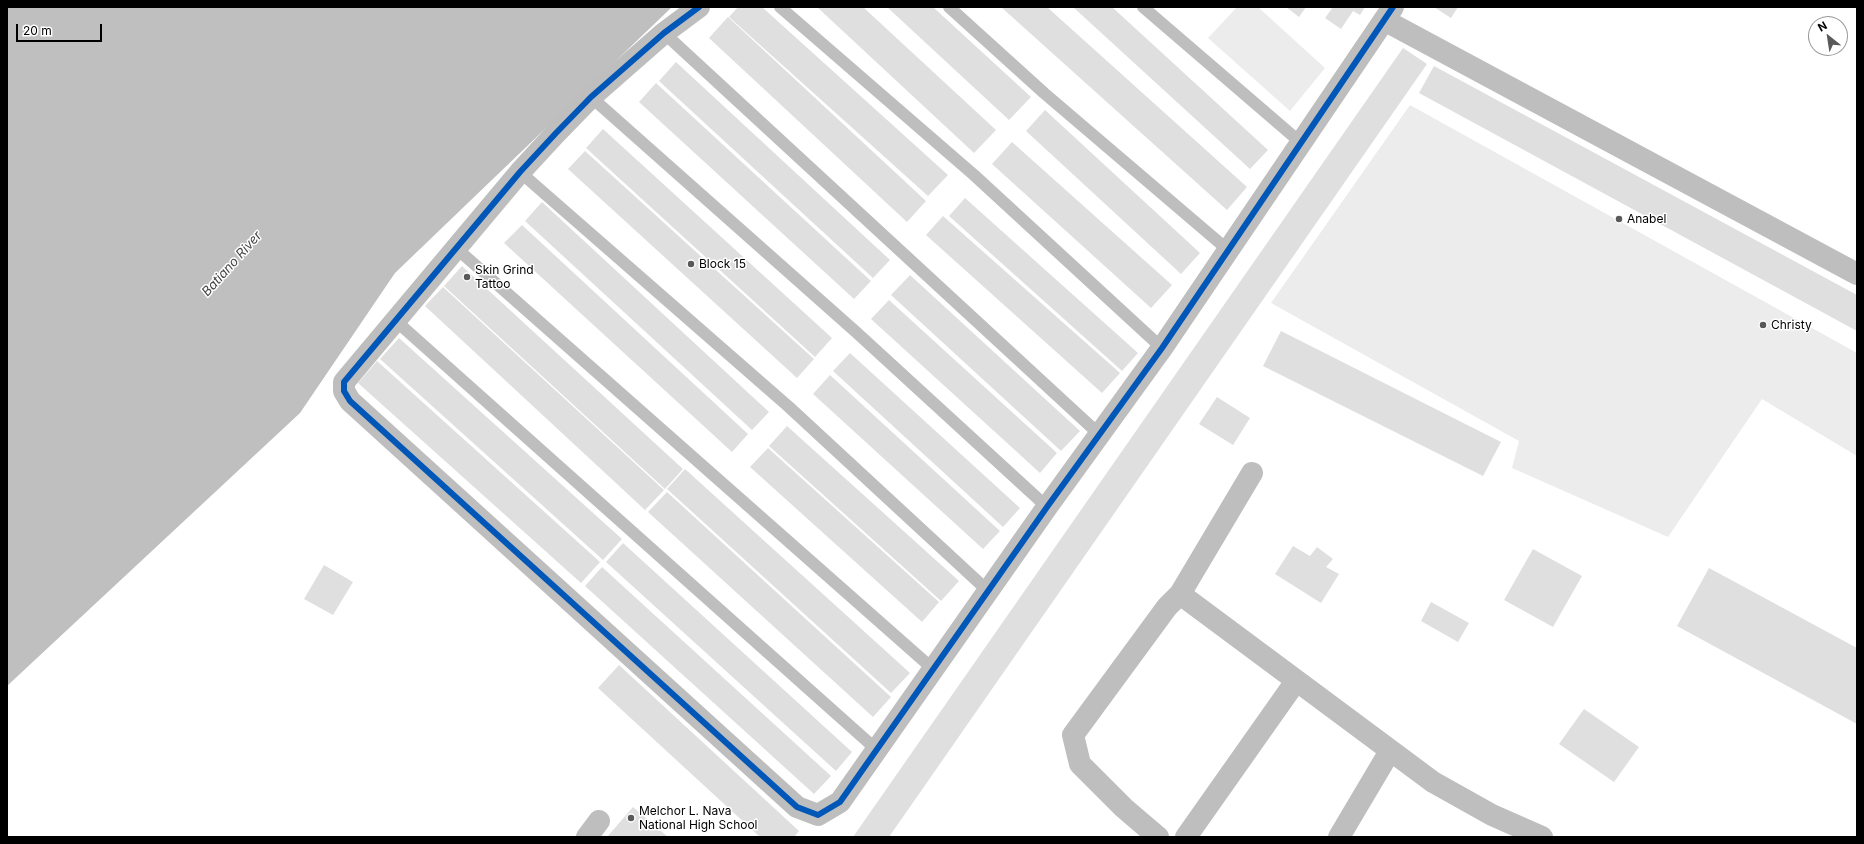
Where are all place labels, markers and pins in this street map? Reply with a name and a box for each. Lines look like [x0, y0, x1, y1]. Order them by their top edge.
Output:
place label: Anabel [1627, 212, 1666, 226]
marker: Anabel [1614, 214, 1624, 224]
place label: Block 15 [699, 257, 746, 271]
marker: Block 15 [686, 259, 696, 269]
place label: Skin Grind Tattoo [475, 263, 534, 291]
marker: Skin Grind Tattoo [462, 272, 472, 282]
place label: Christy [1771, 318, 1812, 332]
marker: Christy [1758, 320, 1768, 330]
place label: Melchor L. Nava National High School [639, 804, 758, 832]
marker: Melchor L. Nava National High School [626, 813, 636, 823]

